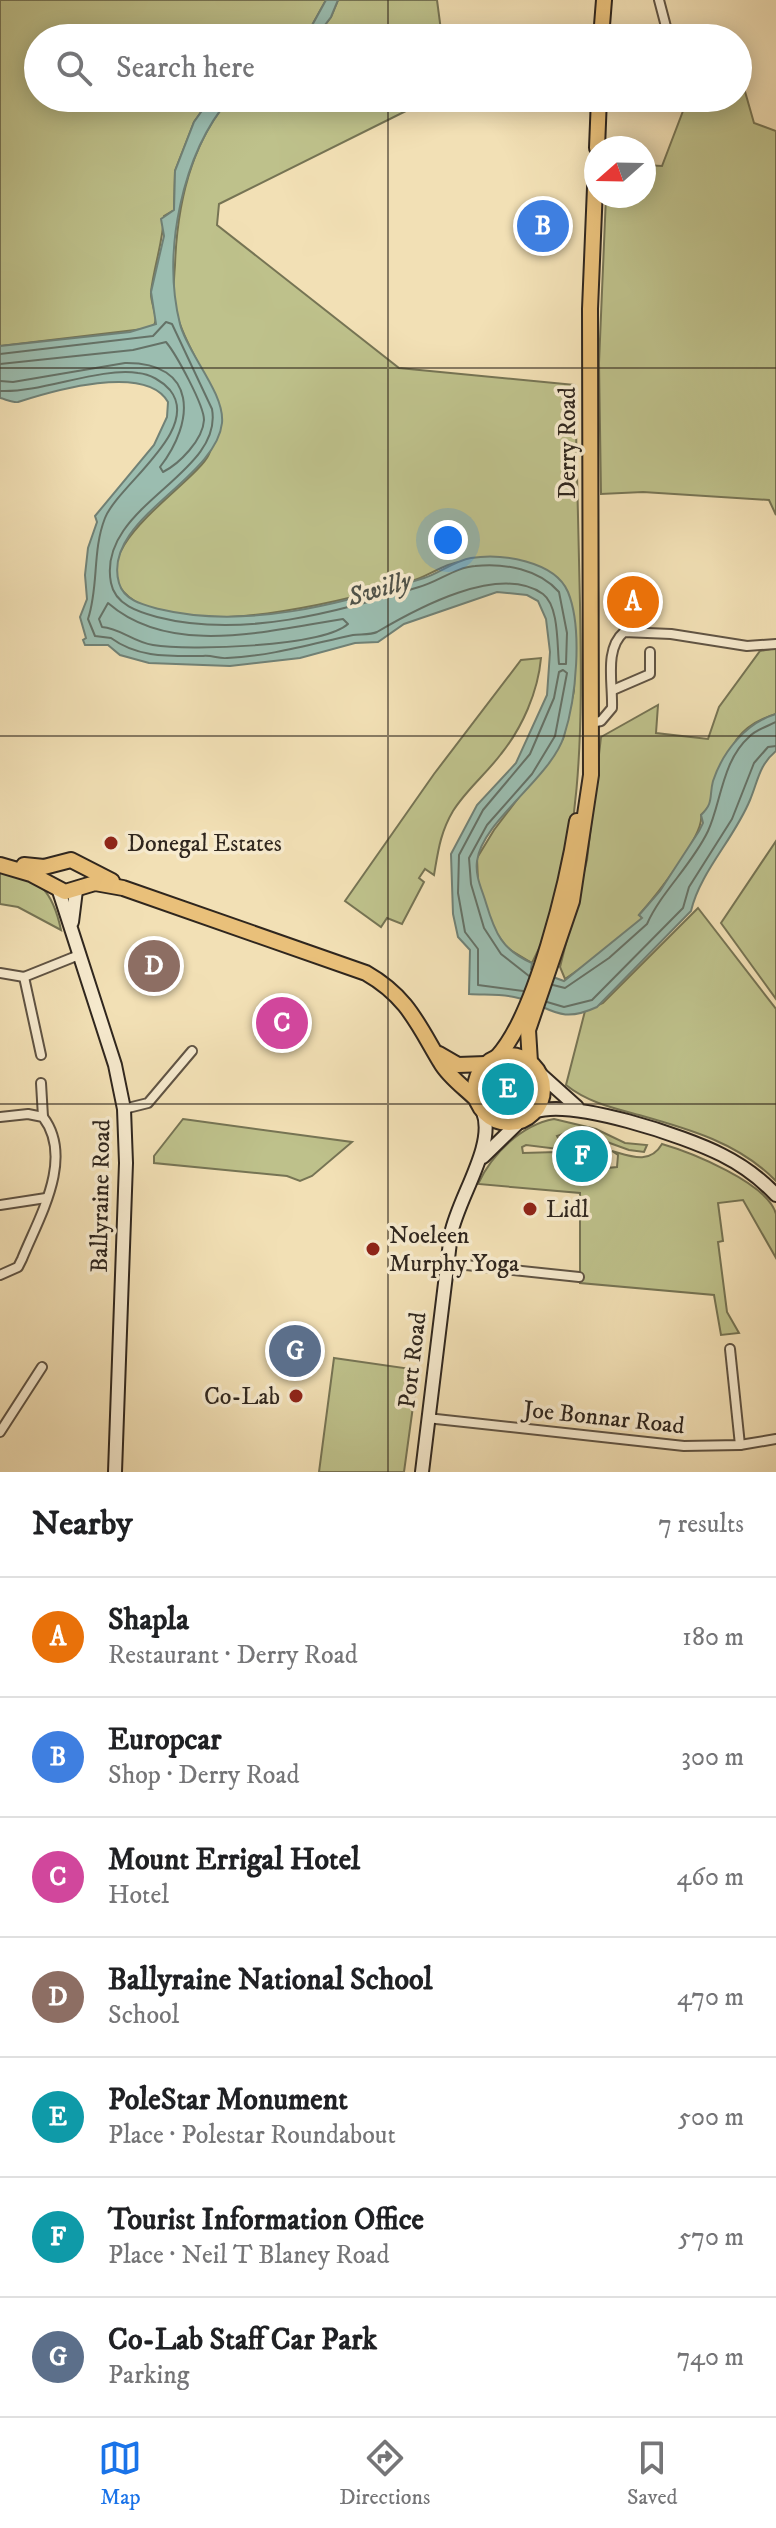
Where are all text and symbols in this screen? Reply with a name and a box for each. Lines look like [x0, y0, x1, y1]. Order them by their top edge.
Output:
search box [24, 24, 752, 112]
icon: search [52, 46, 96, 90]
text: Search here [116, 50, 255, 87]
north arrow [584, 136, 656, 208]
pin: B [517, 196, 569, 256]
street label: Derry Road [553, 387, 583, 499]
your location [428, 520, 468, 560]
water label: Swilly [343, 564, 417, 615]
pin: A [607, 572, 659, 632]
place label: Donegal Estates [127, 829, 282, 859]
marker: Donegal Estates [102, 834, 120, 852]
pin: D [128, 936, 180, 996]
pin: C [256, 993, 308, 1053]
pin: E [482, 1059, 534, 1119]
street label: Ballyraine Road [85, 1119, 117, 1273]
pin: F [556, 1126, 608, 1186]
place label: Lidl [546, 1195, 589, 1225]
marker: Lidl [521, 1200, 539, 1218]
place label: Noeleen Murphy Yoga [389, 1221, 520, 1279]
marker: Noeleen Murphy Yoga [364, 1240, 382, 1258]
street label: Port Road [392, 1310, 434, 1410]
pin: G [269, 1321, 321, 1381]
place label: Co-Lab [204, 1382, 280, 1412]
marker: Co-Lab [287, 1387, 305, 1405]
street label: Joe Bonnar Road [520, 1394, 686, 1441]
text: Nearby [32, 1503, 133, 1545]
text: 7 results [658, 1508, 744, 1541]
text: Shapla [108, 1602, 189, 1639]
text: A [50, 1621, 66, 1654]
text: 180 m [682, 1621, 744, 1654]
text: Restaurant · Derry Road [108, 1639, 358, 1672]
text: Europcar [108, 1722, 221, 1759]
text: B [50, 1741, 66, 1774]
text: 300 m [681, 1741, 744, 1774]
text: Shop · Derry Road [108, 1759, 300, 1792]
text: Mount Errigal Hotel [108, 1842, 360, 1879]
text: C [49, 1861, 67, 1894]
text: 460 m [676, 1861, 744, 1894]
text: Hotel [108, 1879, 169, 1912]
text: Ballyraine National School [108, 1962, 432, 1999]
text: D [48, 1981, 68, 2014]
text: 470 m [677, 1981, 744, 2014]
text: School [108, 1999, 179, 2032]
text: PoleStar Monument [108, 2082, 348, 2119]
text: E [49, 2101, 67, 2134]
text: 500 m [678, 2101, 744, 2134]
text: Place · Polestar Roundabout [108, 2119, 396, 2152]
text: Tourist Information Office [108, 2202, 424, 2239]
text: F [50, 2221, 66, 2254]
text: 570 m [678, 2221, 744, 2254]
text: Place · Neil T Blaney Road [108, 2239, 389, 2272]
text: Co-Lab Staff Car Park [108, 2322, 377, 2359]
text: G [49, 2341, 67, 2374]
text: 740 m [677, 2341, 744, 2374]
text: Parking [108, 2359, 190, 2392]
tab: Map [98, 2436, 142, 2511]
tab: Directions [339, 2436, 430, 2511]
tab: Saved [627, 2436, 678, 2511]

